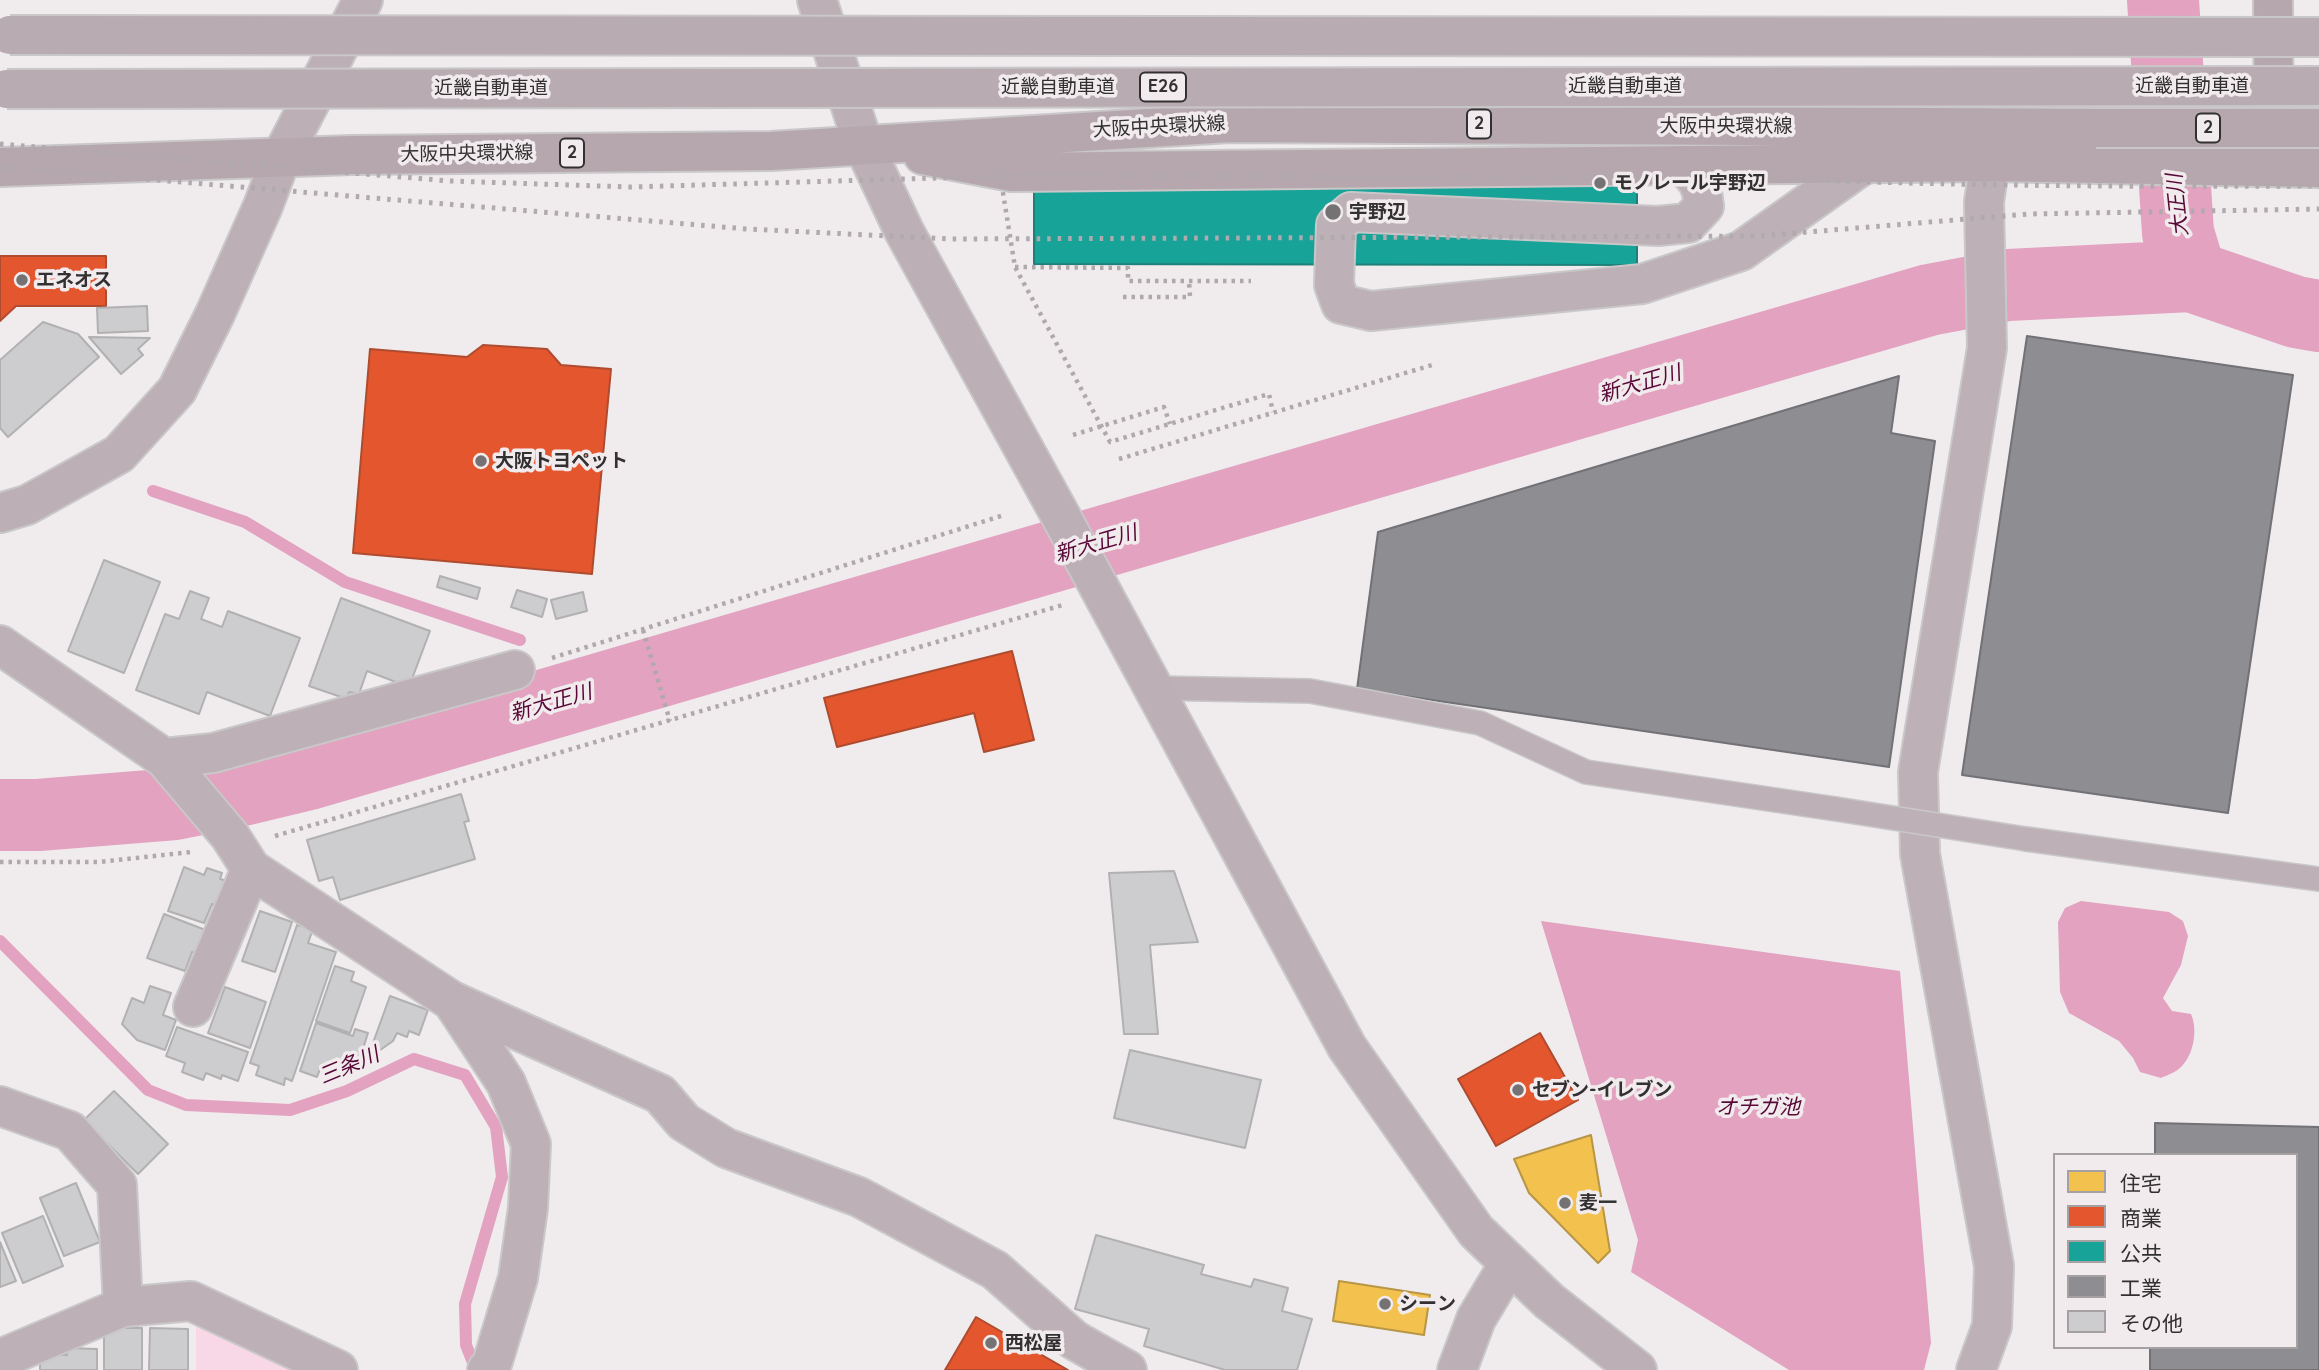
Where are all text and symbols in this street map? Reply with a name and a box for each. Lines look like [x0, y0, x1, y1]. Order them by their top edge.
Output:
road number: E26 [1140, 72, 1186, 102]
street label: 近畿自動車道 [1568, 75, 1682, 97]
street label: 近畿自動車道 [2135, 75, 2249, 97]
street label: 近畿自動車道 [1001, 76, 1115, 98]
street label: 近畿自動車道 [434, 77, 548, 99]
road number: 2 [1467, 110, 1491, 139]
street label: 大阪中央環状線 [1092, 112, 1226, 142]
road number: 2 [2196, 113, 2220, 142]
street label: 大阪中央環状線 [1660, 115, 1792, 137]
road number: 2 [560, 138, 584, 168]
street label: 大阪中央環状線 [400, 141, 534, 167]
place label: モノレール宇野辺 [1614, 172, 1766, 194]
water label: 大正川 [2162, 172, 2194, 238]
marker: モノレール宇野辺 [1592, 175, 1608, 191]
place label: 宇野辺 [1349, 201, 1406, 223]
marker: 宇野辺 [1323, 202, 1343, 222]
place label: エネオス [36, 269, 112, 291]
marker: エネオス [14, 272, 30, 288]
water label: 新大正川 [1596, 360, 1684, 408]
place label: 大阪トヨペット [495, 450, 628, 472]
marker: 大阪トヨペット [473, 453, 489, 469]
water label: 新大正川 [1052, 520, 1140, 568]
water label: 新大正川 [507, 679, 595, 727]
water label: 三条川 [315, 1042, 383, 1090]
place label: セブン-イレブン [1532, 1079, 1673, 1101]
marker: セブン-イレブン [1510, 1082, 1526, 1098]
water label: オチガ池 [1716, 1095, 1800, 1121]
legend [2053, 1153, 2298, 1349]
text: 住宅 [2120, 1170, 2162, 1196]
place label: 麦一 [1579, 1192, 1617, 1214]
marker: 麦一 [1557, 1195, 1573, 1211]
text: 商業 [2120, 1205, 2162, 1231]
text: 公共 [2120, 1240, 2162, 1266]
text: 工業 [2120, 1275, 2162, 1301]
place label: シーン [1399, 1293, 1456, 1315]
marker: シーン [1377, 1296, 1393, 1312]
text: その他 [2120, 1310, 2183, 1336]
place label: 西松屋 [1005, 1332, 1062, 1354]
marker: 西松屋 [983, 1335, 999, 1351]

